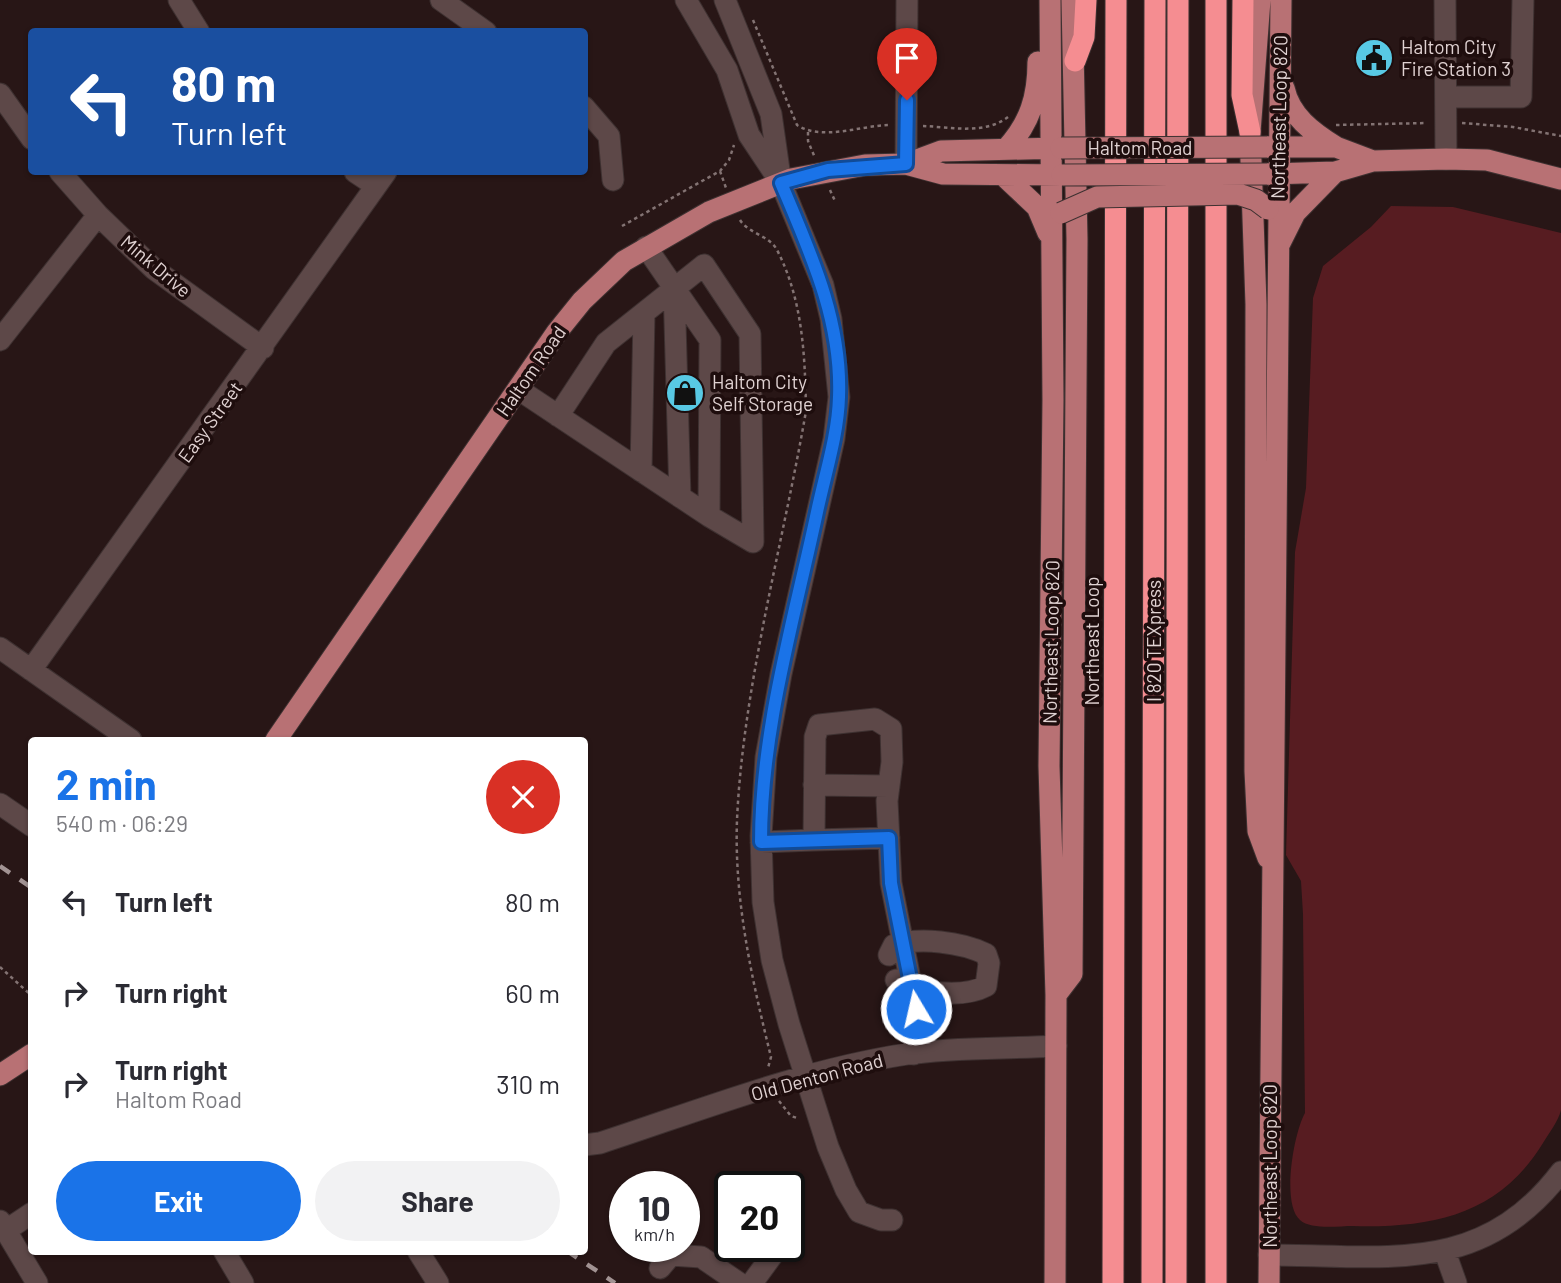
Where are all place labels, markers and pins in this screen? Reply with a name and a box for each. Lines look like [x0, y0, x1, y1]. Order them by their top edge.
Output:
pin [877, 28, 937, 100]
place label: Haltom City Fire Station 3 [1401, 35, 1511, 80]
public building icon: Haltom City Fire Station 3 [1353, 37, 1395, 79]
place label: Haltom City Self Storage [712, 370, 813, 415]
shop icon: Haltom City Self Storage [664, 372, 706, 414]

